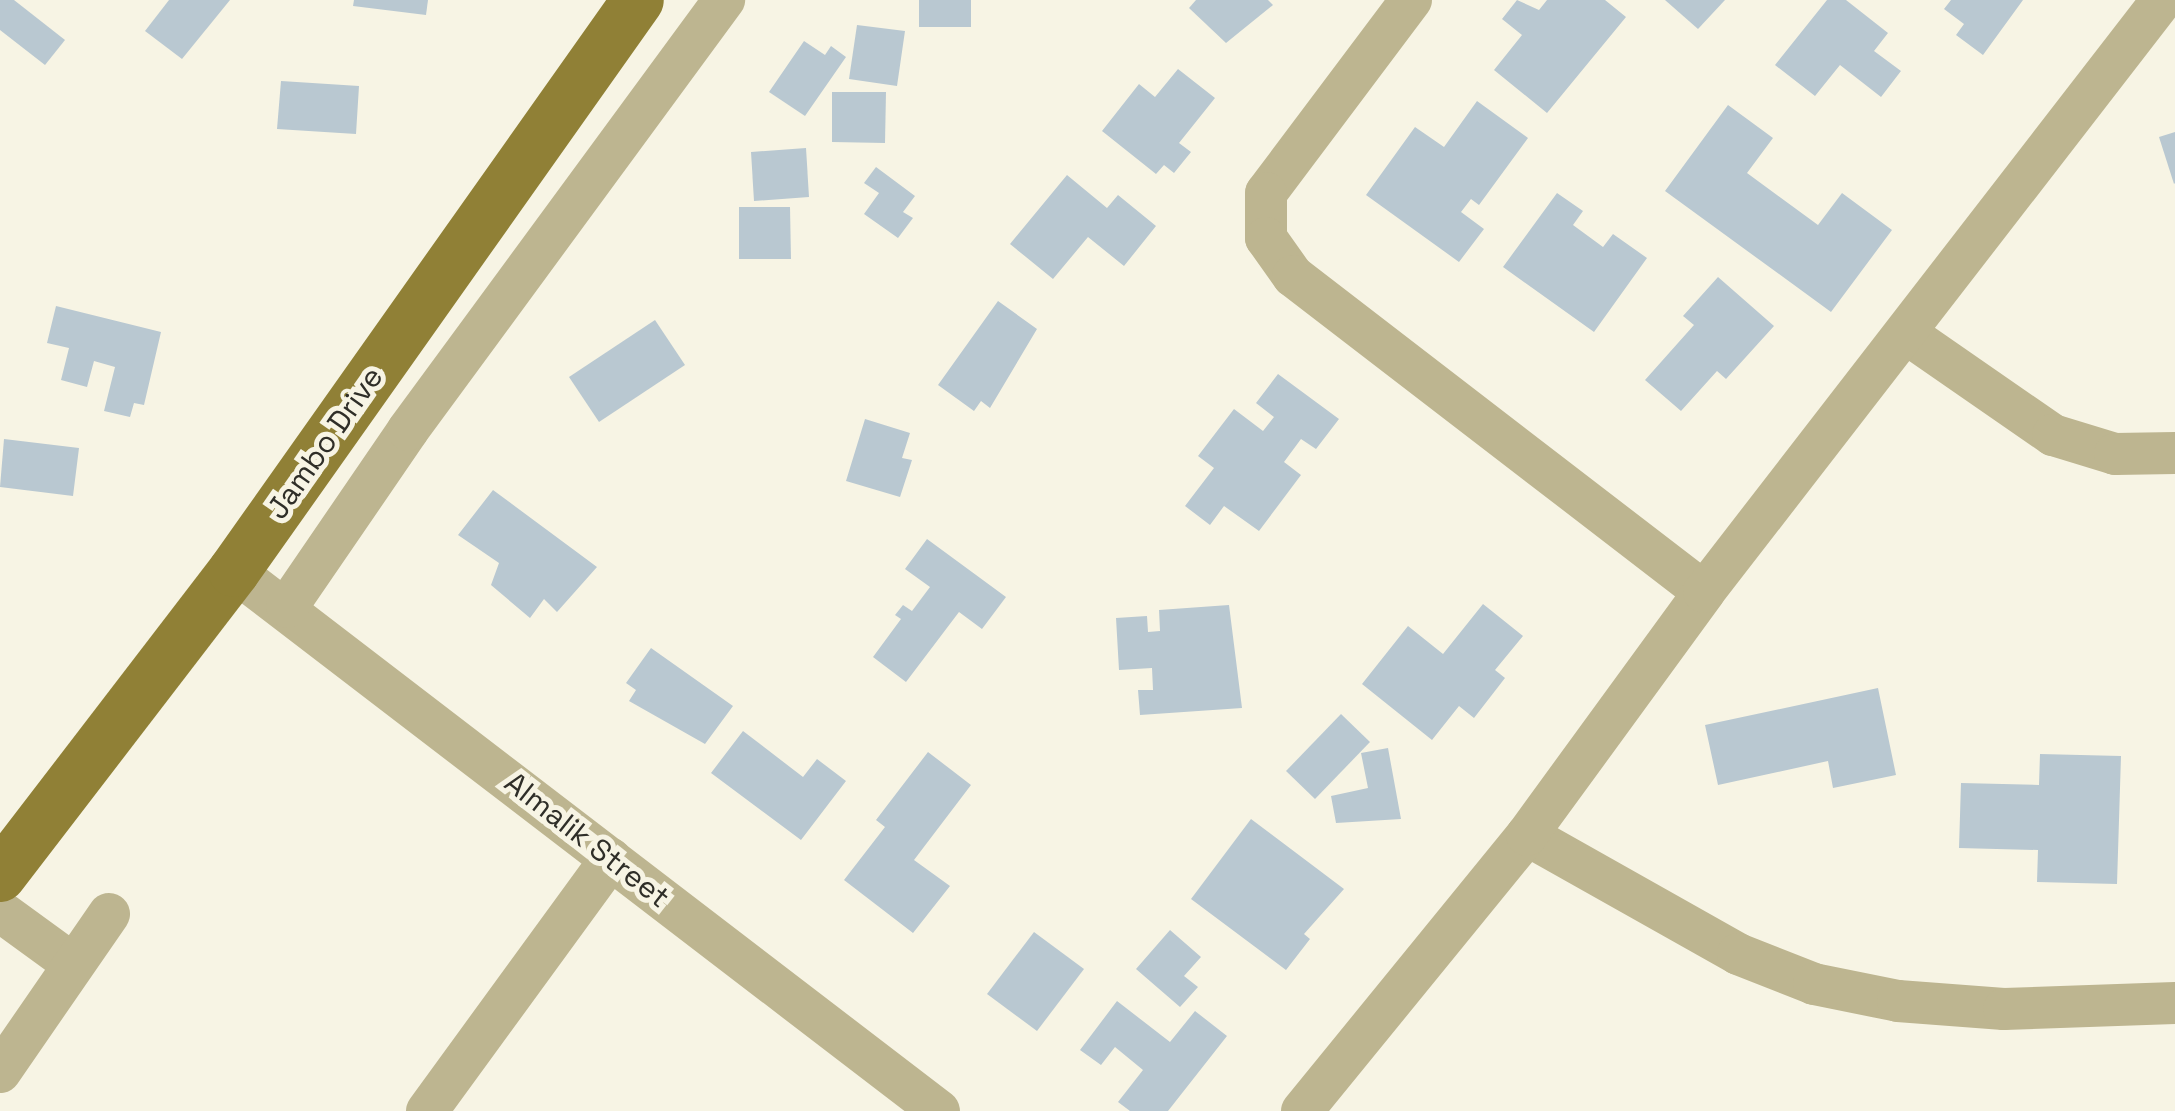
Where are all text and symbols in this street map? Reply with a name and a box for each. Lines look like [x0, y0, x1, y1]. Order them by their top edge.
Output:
street label: Jambo Drive [259, 360, 391, 526]
street label: Almalik Street [497, 764, 677, 916]

